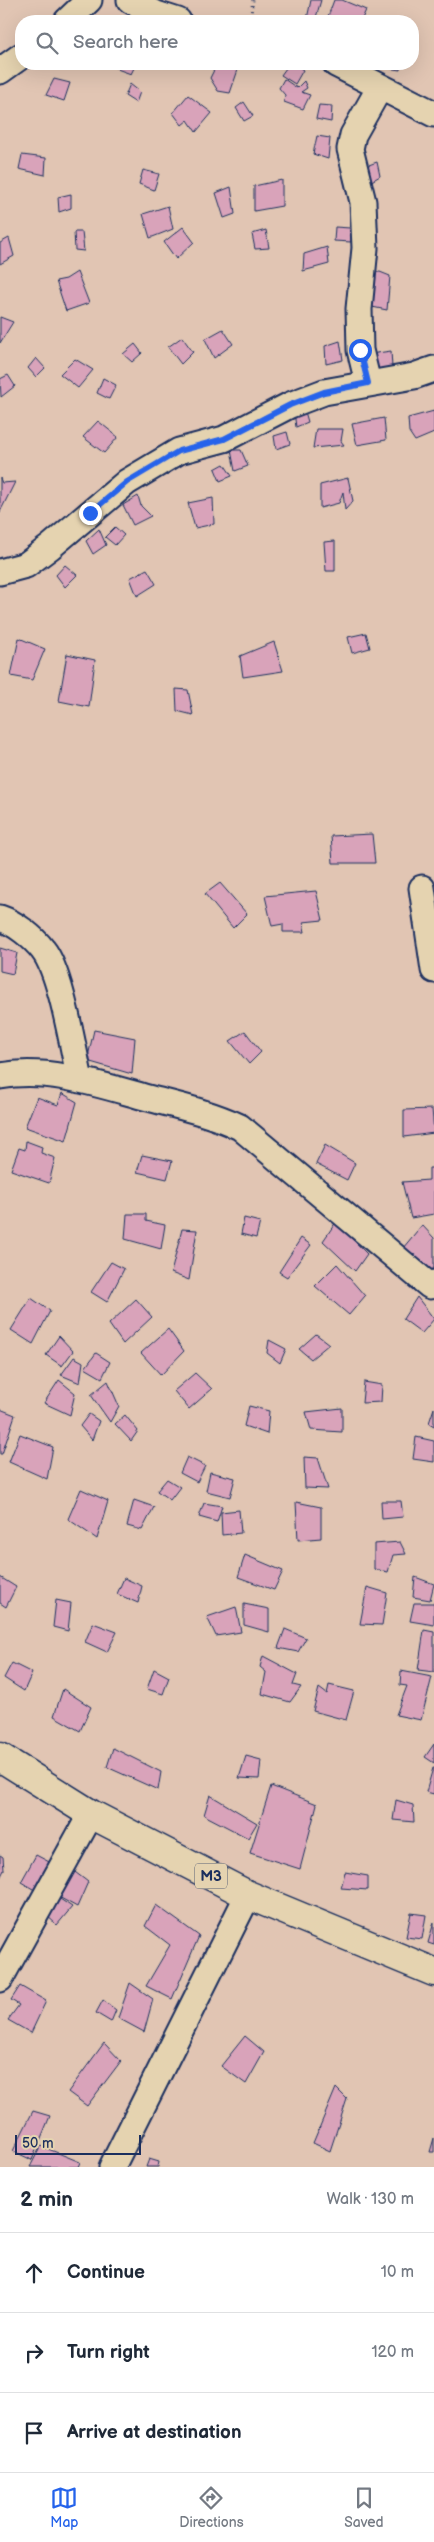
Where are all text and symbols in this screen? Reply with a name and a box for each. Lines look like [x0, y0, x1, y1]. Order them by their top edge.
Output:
search box [15, 15, 419, 70]
icon: search [33, 29, 61, 57]
text: Search here [73, 31, 178, 54]
route start [349, 339, 372, 362]
route end [79, 502, 102, 525]
road number: M3 [195, 1864, 227, 1888]
scale bar [15, 2132, 141, 2155]
text: 50 m [22, 2135, 54, 2152]
text: 2 min [20, 2187, 73, 2212]
text: Walk · 130 m [326, 2190, 414, 2209]
icon: ahead [20, 2259, 48, 2287]
text: Continue [67, 2261, 145, 2284]
text: 10 m [381, 2263, 414, 2282]
icon: right [20, 2339, 48, 2367]
text: Turn right [67, 2341, 150, 2364]
text: 120 m [371, 2343, 414, 2362]
icon: arrive [20, 2419, 48, 2447]
text: Arrive at destination [67, 2421, 242, 2444]
tab: Map [50, 2484, 79, 2531]
tab: Directions [179, 2484, 244, 2531]
tab: Saved [344, 2484, 384, 2531]

